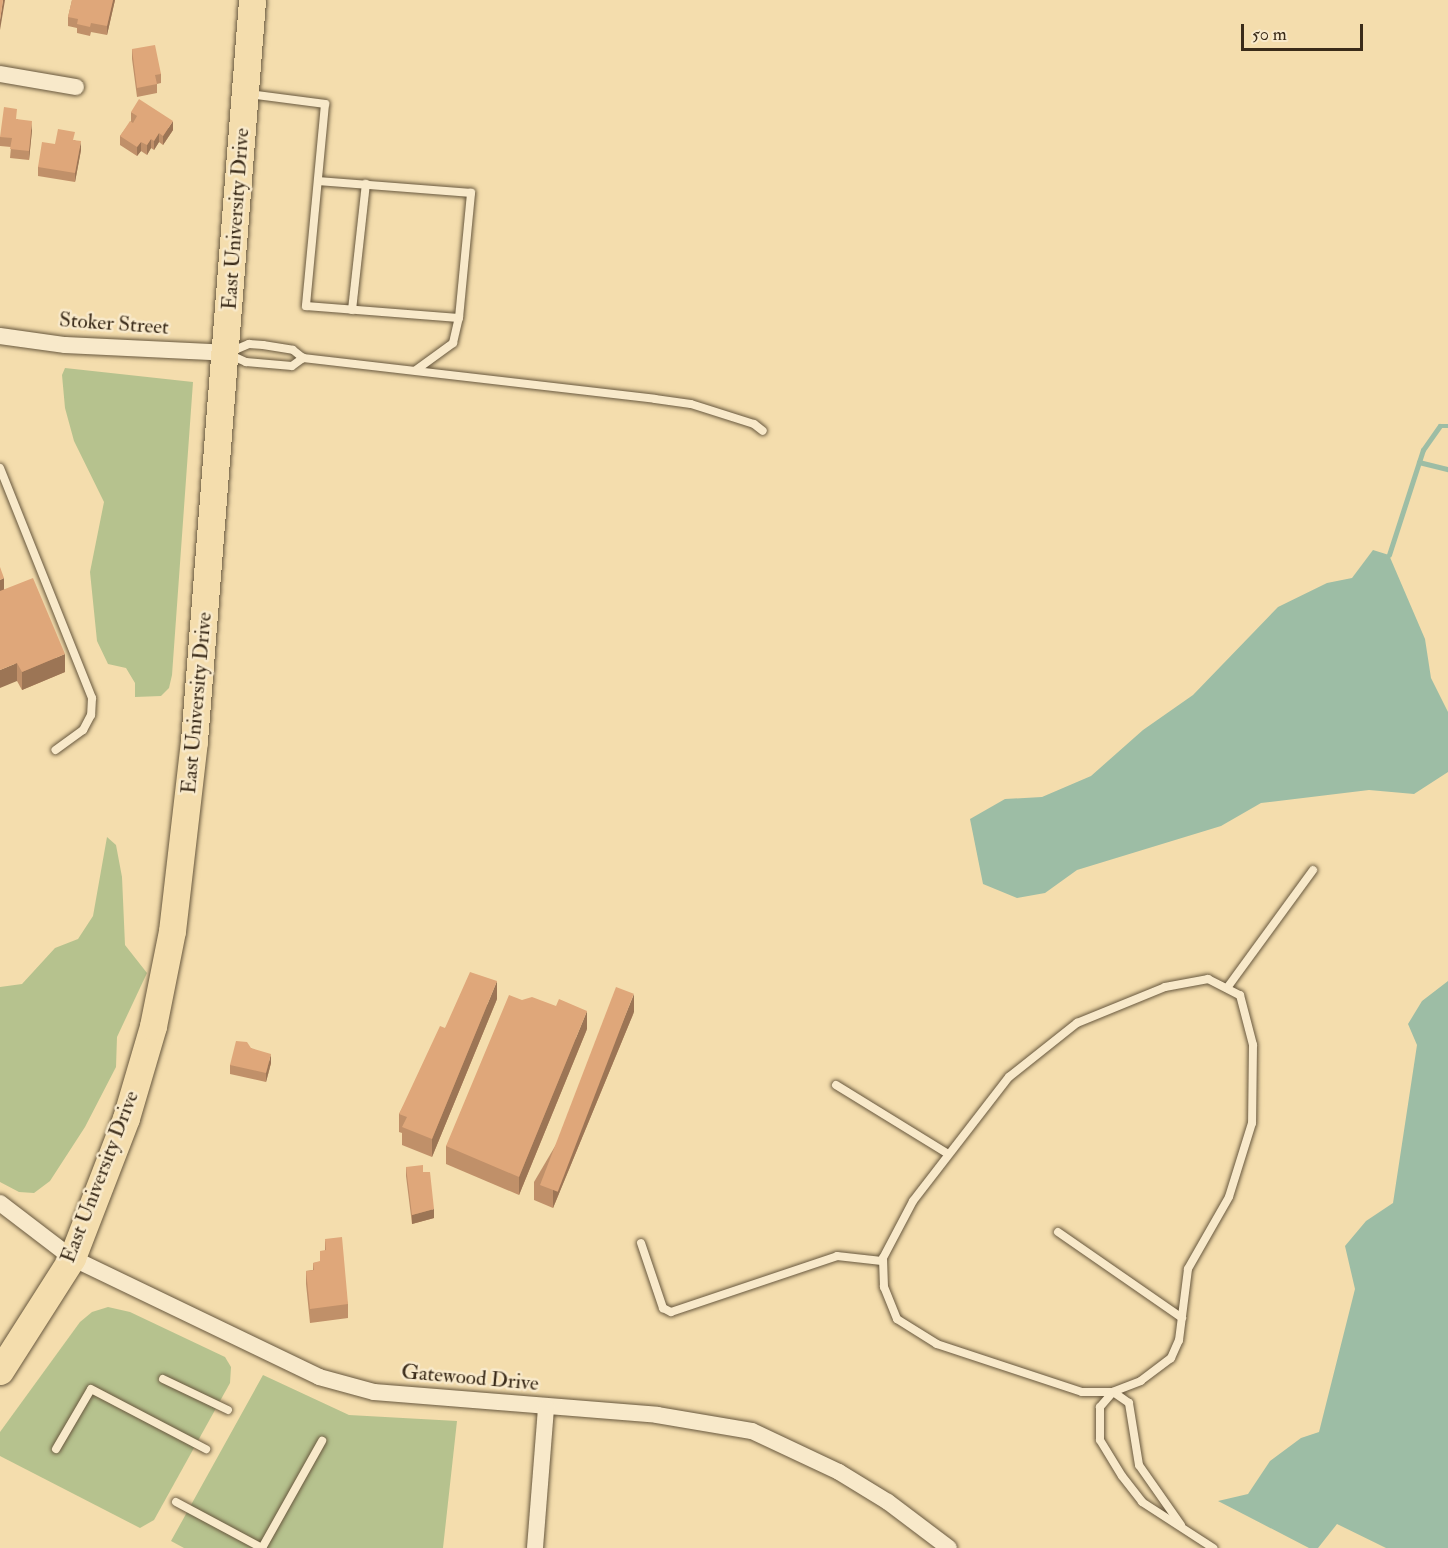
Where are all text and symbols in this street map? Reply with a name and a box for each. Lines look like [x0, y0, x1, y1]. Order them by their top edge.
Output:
scale bar [1244, 12, 1366, 50]
text: 50 m [1252, 23, 1287, 46]
street label: East University Drive [217, 127, 255, 311]
street label: Stoker Street [58, 308, 170, 340]
street label: East University Drive [177, 611, 217, 795]
street label: East University Drive [56, 1087, 144, 1267]
street label: Gatewood Drive [400, 1359, 540, 1397]

